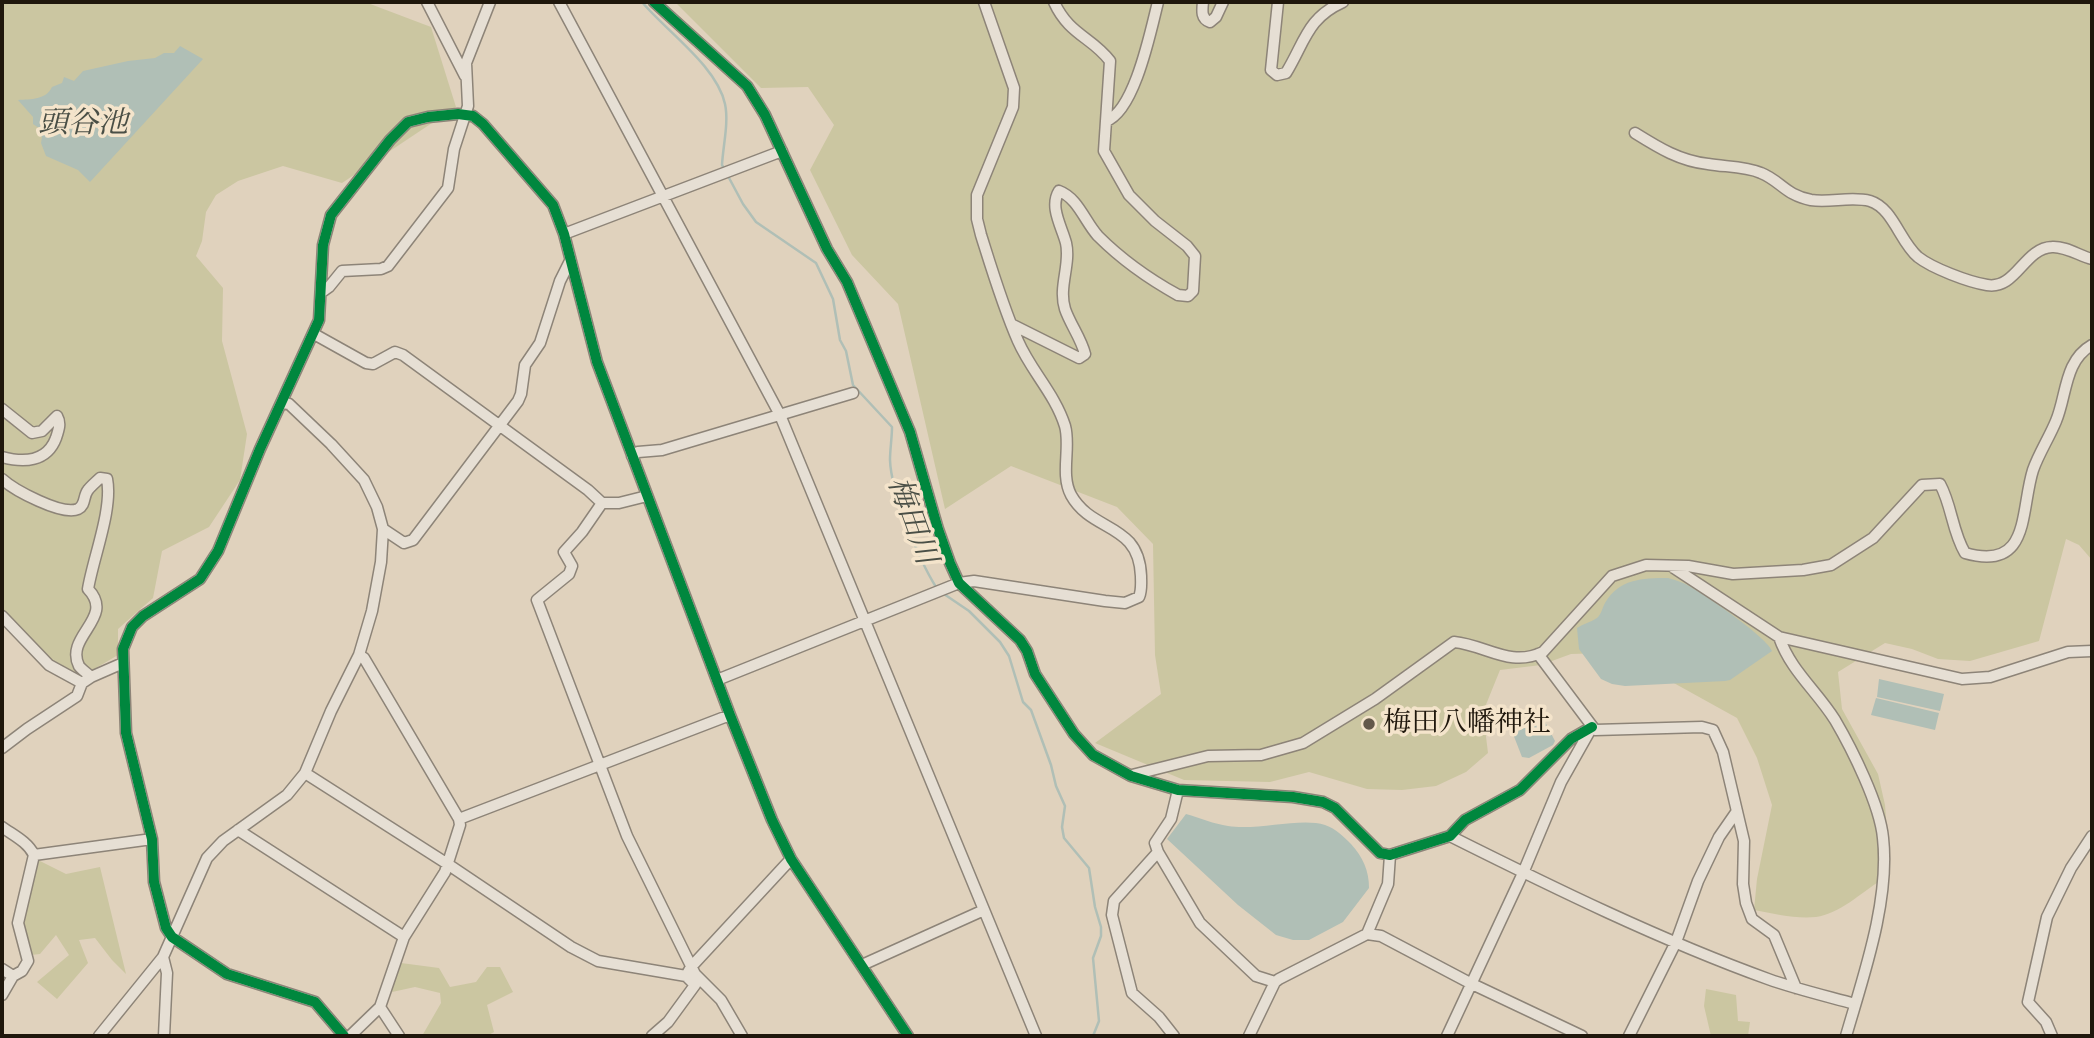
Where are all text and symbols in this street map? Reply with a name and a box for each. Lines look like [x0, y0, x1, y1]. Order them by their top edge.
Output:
water label: 頭谷池 [38, 106, 128, 142]
water label: 梅田川 [879, 473, 943, 569]
place label: 梅田八幡神社 [1383, 707, 1551, 741]
marker: 梅田八幡神社 [1361, 716, 1377, 732]

